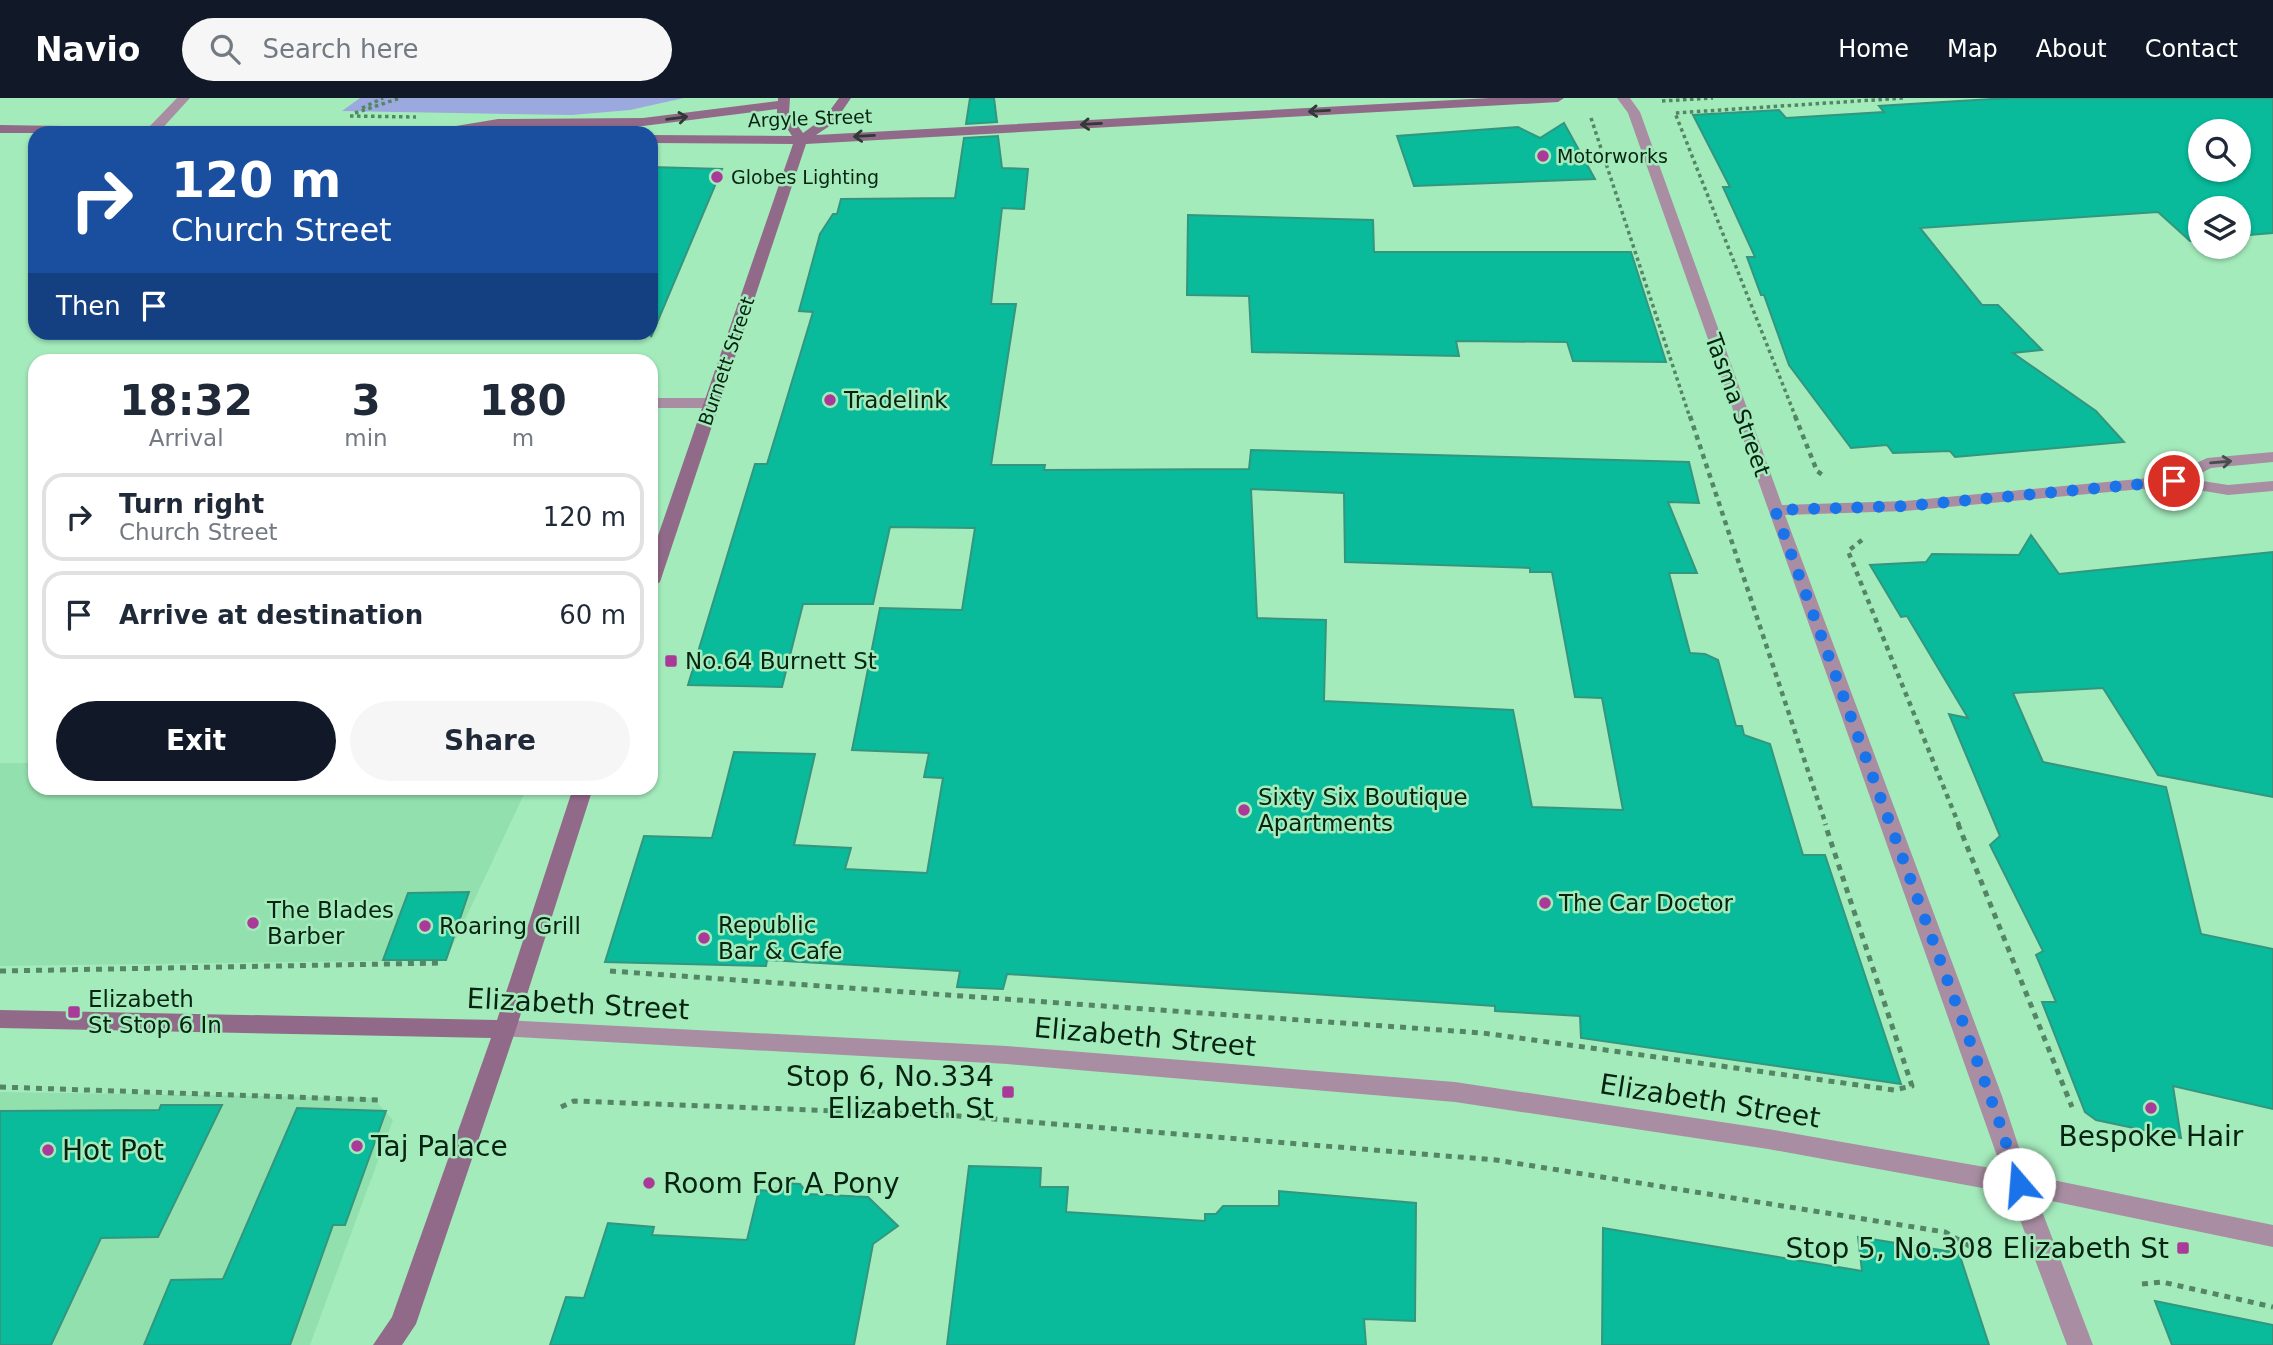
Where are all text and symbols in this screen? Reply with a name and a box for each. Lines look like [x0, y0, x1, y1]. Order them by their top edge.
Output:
search box [182, 18, 672, 81]
text: Navio [35, 30, 140, 69]
icon: search [206, 30, 244, 68]
text: Search here [262, 34, 419, 64]
text: Home [1838, 35, 1909, 63]
text: Map [1947, 35, 1998, 63]
text: About [2036, 35, 2107, 63]
text: Contact [2145, 35, 2238, 63]
street label: Argyle Street [747, 105, 873, 131]
one-way arrow [1307, 105, 1330, 118]
one-way arrow [665, 111, 687, 124]
one-way arrow [1081, 118, 1103, 131]
map controls [2188, 119, 2251, 259]
button: search [2188, 119, 2251, 182]
one-way arrow [853, 130, 876, 143]
place label: Motorworks [1557, 145, 1668, 167]
marker: Motorworks [1535, 148, 1551, 164]
text: 120 m [171, 152, 341, 209]
icon: right [56, 154, 147, 245]
place label: Globes Lighting [731, 166, 879, 188]
marker: Globes Lighting [709, 169, 725, 185]
button: layers [2188, 196, 2251, 259]
text: Church Street [171, 211, 392, 249]
icon: arrive [135, 287, 173, 325]
text: Then [56, 291, 121, 321]
street label: Burnett Street [694, 294, 758, 428]
street label: Tasma Street [1700, 329, 1776, 480]
text: 18:32 [119, 376, 253, 425]
text: 3 [351, 376, 381, 425]
text: 180 [479, 376, 567, 425]
place label: Tradelink [843, 387, 948, 413]
marker: Tradelink [822, 392, 838, 408]
text: Arrival [149, 425, 224, 451]
text: min [344, 425, 388, 451]
text: m [512, 425, 534, 451]
pin [2144, 451, 2204, 511]
one-way arrow [2209, 455, 2232, 468]
icon: arrive [2155, 462, 2193, 500]
text: Turn right [119, 489, 264, 519]
icon: right [60, 498, 98, 536]
text: 120 m [543, 502, 626, 532]
text: Church Street [119, 519, 278, 545]
icon: arrive [60, 596, 98, 634]
text: Arrive at destination [119, 600, 423, 630]
text: 60 m [559, 600, 626, 630]
place label: No.64 Burnett St [685, 648, 877, 674]
marker: No.64 Burnett St [663, 653, 679, 669]
button: Exit [56, 701, 336, 781]
button: Share [350, 701, 630, 781]
place label: Sixty Six Boutique Apartments [1258, 784, 1468, 836]
marker: Sixty Six Boutique Apartments [1236, 802, 1252, 818]
place label: The Car Doctor [1558, 890, 1734, 916]
marker: The Car Doctor [1537, 895, 1553, 911]
place label: The Blades Barber [266, 897, 394, 949]
place label: Republic Bar & Cafe [718, 912, 842, 964]
place label: Roaring Grill [439, 913, 581, 939]
marker: The Blades Barber [245, 915, 261, 931]
marker: Roaring Grill [417, 918, 433, 934]
marker: Republic Bar & Cafe [696, 930, 712, 946]
street label: Elizabeth Street [466, 982, 690, 1026]
place label: Elizabeth St Stop 6 In [88, 986, 222, 1038]
marker: Elizabeth St Stop 6 In [66, 1004, 82, 1020]
street label: Elizabeth Street [1033, 1011, 1257, 1063]
place label: Stop 6, No.334 Elizabeth St [786, 1060, 994, 1125]
street label: Elizabeth Street [1597, 1067, 1823, 1135]
marker: Stop 6, No.334 Elizabeth St [1000, 1084, 1016, 1100]
marker: Bespoke Hair [2143, 1100, 2159, 1116]
place label: Bespoke Hair [2059, 1120, 2244, 1153]
place label: Taj Palace [370, 1130, 508, 1163]
place label: Hot Pot [62, 1134, 164, 1167]
marker: Taj Palace [349, 1138, 365, 1154]
marker: Hot Pot [40, 1142, 56, 1158]
position arrow [1982, 1147, 2056, 1221]
place label: Room For A Pony [663, 1167, 900, 1200]
marker: Room For A Pony [641, 1175, 657, 1191]
place label: Stop 5, No.308 Elizabeth St [1786, 1232, 2169, 1265]
marker: Stop 5, No.308 Elizabeth St [2175, 1240, 2191, 1256]

